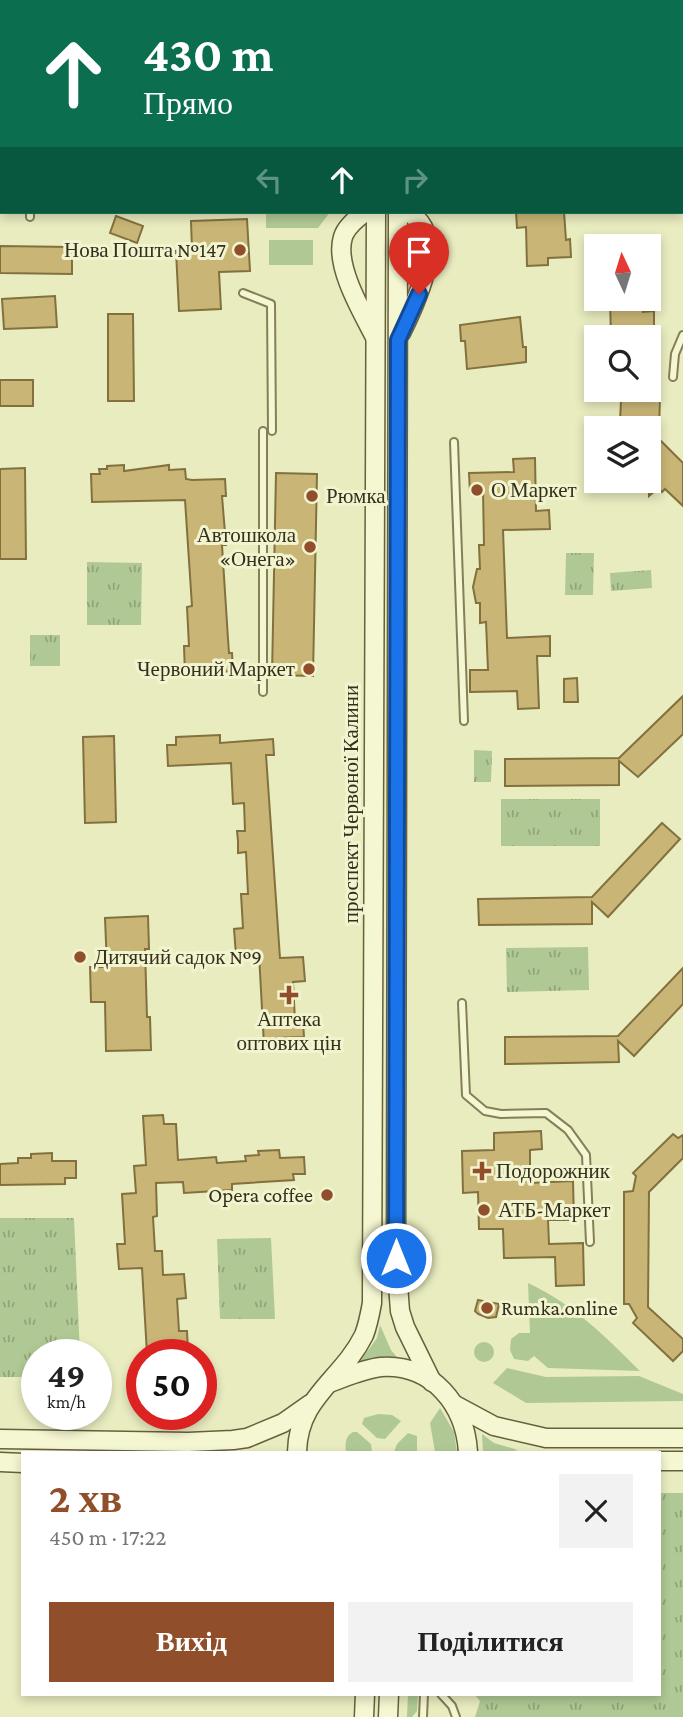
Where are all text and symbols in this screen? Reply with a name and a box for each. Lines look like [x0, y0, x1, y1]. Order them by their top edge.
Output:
text: 430 m [143, 27, 274, 82]
icon: ahead [28, 28, 119, 119]
text: Прямо [143, 85, 233, 121]
icon: left [250, 161, 288, 199]
icon: ahead [323, 161, 361, 199]
icon: right [396, 161, 434, 199]
pin [389, 222, 449, 294]
icon: arrive [400, 233, 438, 271]
north arrow [584, 234, 662, 312]
map controls [584, 234, 661, 493]
place label: Нова Пошта №147 [64, 238, 226, 262]
marker: Нова Пошта №147 [232, 242, 248, 258]
button: search [584, 325, 661, 402]
button: layers [584, 416, 661, 493]
place label: О Маркет [491, 478, 577, 502]
marker: О Маркет [469, 482, 485, 498]
place label: Рюмка [326, 484, 386, 508]
marker: Рюмка [304, 488, 320, 504]
place label: Автошкола «Онега» [197, 523, 297, 571]
marker: Автошкола «Онега» [302, 539, 318, 555]
place label: Червоний Маркет [137, 657, 295, 681]
marker: Червоний Маркет [301, 661, 317, 677]
street label: проспект Червоної Калини [339, 685, 363, 923]
place label: Дитячий садок №9 [94, 945, 262, 969]
marker: Дитячий садок №9 [72, 949, 88, 965]
marker: Аптека оптових цін [281, 987, 297, 1003]
place label: Аптека оптових цін [236, 1007, 342, 1055]
place label: Подорожник [496, 1159, 611, 1183]
marker: Подорожник [474, 1163, 490, 1179]
place label: Opera coffee [208, 1183, 313, 1207]
marker: Opera coffee [319, 1187, 335, 1203]
place label: АТБ-Маркет [498, 1198, 611, 1222]
marker: АТБ-Маркет [476, 1202, 492, 1218]
position arrow [359, 1221, 433, 1295]
place label: Rumka.online [501, 1296, 618, 1320]
marker: Rumka.online [479, 1300, 495, 1316]
speed limit sign: 50 [126, 1339, 217, 1430]
text: 49 [48, 1356, 85, 1395]
text: km/h [47, 1392, 86, 1412]
text: 2 хв [49, 1474, 122, 1521]
button: close [559, 1474, 633, 1548]
text: 450 m · 17:22 [49, 1524, 166, 1550]
button: Вихід [49, 1602, 334, 1682]
button: Поділитися [348, 1602, 633, 1682]

